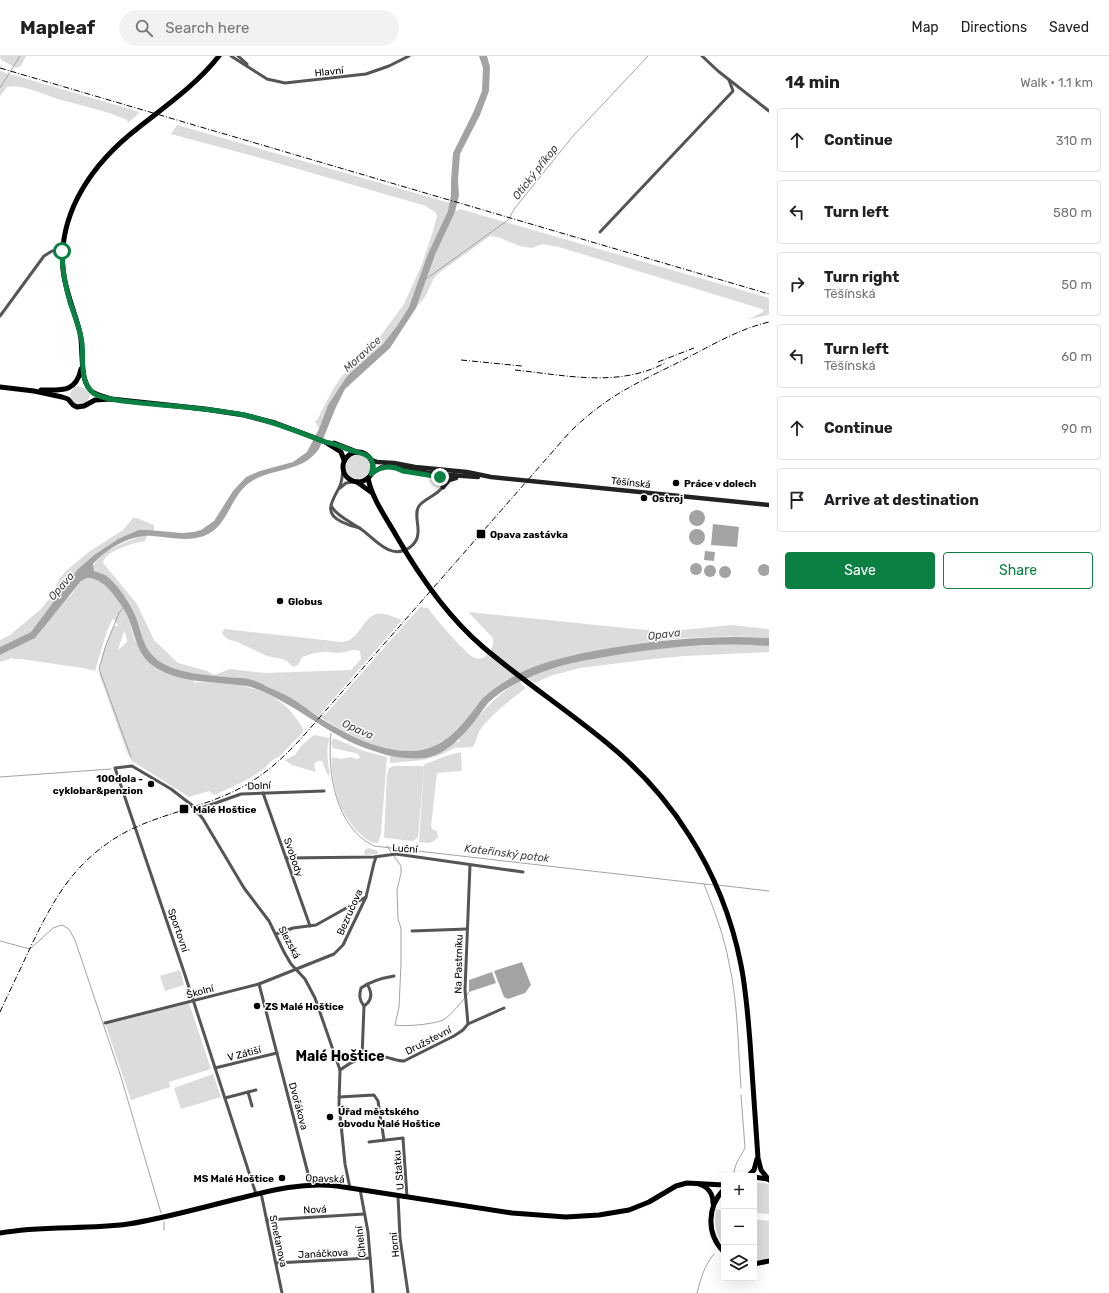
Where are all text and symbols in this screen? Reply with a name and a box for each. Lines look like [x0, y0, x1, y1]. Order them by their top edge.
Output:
search box [119, 10, 399, 46]
text: Mapleaf [20, 16, 95, 39]
icon: search [133, 17, 155, 39]
text: Search here [165, 19, 249, 37]
text: Map [912, 19, 939, 36]
text: Directions [961, 19, 1027, 36]
text: Saved [1049, 19, 1089, 36]
street label: Hlavní [314, 64, 345, 79]
text: 14 min [785, 72, 840, 92]
text: Walk · 1.1 km [1020, 75, 1093, 90]
icon: ahead [786, 129, 808, 151]
text: Continue [824, 131, 893, 149]
text: 310 m [1056, 133, 1092, 148]
water label: Otický příkop [510, 142, 561, 202]
icon: left [786, 201, 808, 223]
text: Turn left [824, 203, 889, 221]
text: 580 m [1053, 205, 1092, 220]
route start [53, 242, 71, 260]
text: Turn right [824, 268, 899, 286]
icon: right [786, 273, 808, 295]
text: 50 m [1061, 277, 1092, 292]
text: Těšínská [824, 286, 876, 301]
water label: Moravice [341, 334, 384, 375]
text: Turn left [824, 340, 889, 358]
icon: left [786, 345, 808, 367]
text: 60 m [1061, 349, 1092, 364]
text: Těšínská [824, 358, 876, 373]
icon: ahead [786, 417, 808, 439]
text: Continue [824, 419, 893, 437]
text: 90 m [1061, 421, 1092, 436]
route end [431, 468, 449, 486]
street label: Těšínská [611, 475, 651, 491]
marker: Práce v dolech [671, 478, 681, 488]
place label: Práce v dolech [684, 478, 756, 490]
icon: arrive [786, 489, 808, 511]
text: Arrive at destination [824, 491, 979, 509]
marker: Ostroj [639, 493, 649, 503]
place label: Ostroj [652, 493, 683, 505]
marker: Opava zastávka [475, 528, 487, 540]
place label: Opava zastávka [490, 529, 568, 541]
button: Save [785, 552, 935, 589]
button: Share [943, 552, 1093, 589]
water label: Opava [46, 569, 77, 603]
marker: Globus [275, 596, 285, 606]
place label: Globus [288, 596, 323, 608]
water label: Opava [647, 626, 682, 643]
water label: Opava [340, 717, 376, 742]
place label: 100dola - cyklobar&penzion [53, 773, 143, 797]
marker: 100dola - cyklobar&penzion [146, 779, 156, 789]
street label: Dolní [247, 780, 272, 792]
marker: Malé Hoštice [178, 803, 190, 815]
place label: Malé Hoštice [193, 804, 257, 816]
street label: Svobody [281, 836, 305, 879]
street label: Luční [392, 842, 419, 856]
water label: Kateřinský potok [464, 842, 551, 865]
street label: Bezručova [334, 888, 365, 937]
street label: Sportovní [165, 907, 191, 954]
street label: Slezská [276, 924, 303, 961]
street label: Na Pastrníku [452, 934, 466, 994]
street label: Školní [185, 982, 216, 1001]
marker: ZS Malé Hoštice [252, 1001, 262, 1011]
place label: ZS Malé Hoštice [265, 1001, 344, 1013]
street label: Družstevní [403, 1024, 454, 1058]
street label: V Zátiší [226, 1044, 263, 1064]
district label: Malé Hoštice [296, 1048, 384, 1065]
street label: Dvořákova [286, 1081, 310, 1131]
place label: Úřad městského obvodu Malé Hoštice [338, 1105, 441, 1130]
marker: Úřad městského obvodu Malé Hoštice [325, 1112, 335, 1122]
street label: U Statku [391, 1149, 407, 1190]
street label: Opavská [305, 1172, 345, 1186]
place label: MS Malé Hoštice [193, 1173, 274, 1185]
marker: MS Malé Hoštice [277, 1173, 287, 1183]
map controls [721, 1173, 757, 1281]
button: + [721, 1173, 757, 1209]
street label: Nová [303, 1203, 327, 1217]
button: − [721, 1209, 757, 1245]
street label: Smetanova [267, 1214, 289, 1268]
street label: Cihelní [353, 1225, 369, 1258]
street label: Horní [388, 1231, 402, 1258]
button: layers [721, 1245, 757, 1281]
street label: Janáčkova [298, 1247, 348, 1261]

